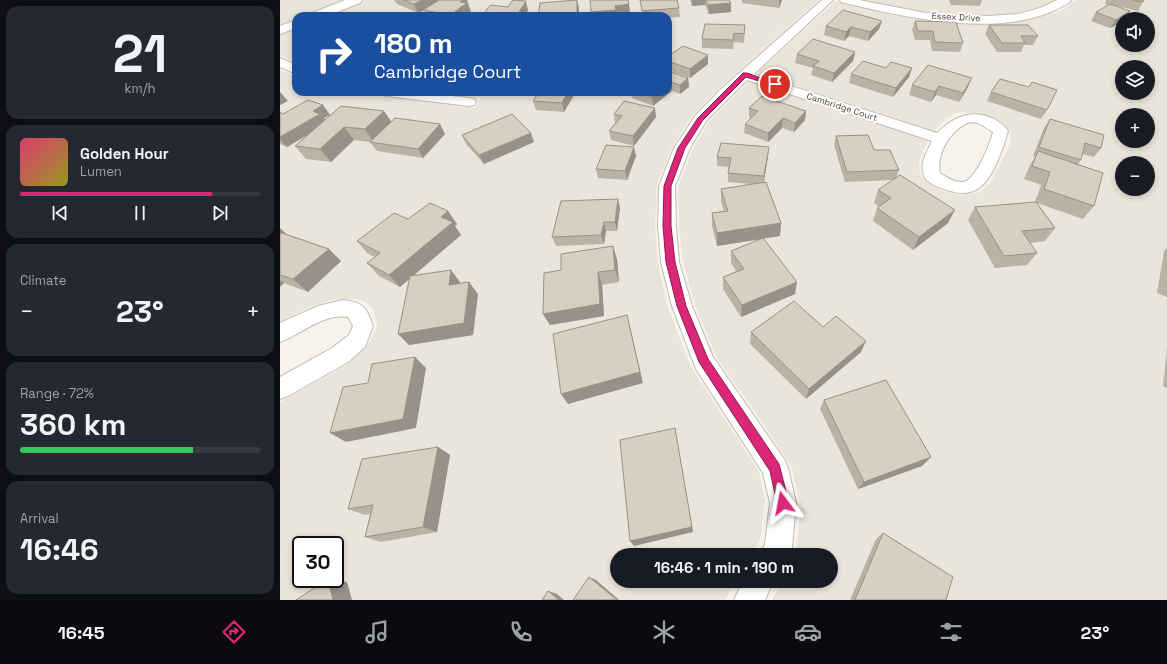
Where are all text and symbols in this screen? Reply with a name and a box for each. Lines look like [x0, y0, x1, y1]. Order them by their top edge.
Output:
street label: Essex Drive [931, 10, 981, 24]
map controls [1115, 12, 1155, 196]
button: sound [1115, 12, 1155, 52]
text: 21 [113, 21, 167, 87]
text: 180 m [374, 25, 453, 61]
icon: right [308, 28, 360, 80]
text: Cambridge Court [374, 60, 521, 83]
button: layers [1115, 60, 1155, 100]
pin [758, 67, 792, 101]
icon: arrive [764, 73, 786, 95]
text: km/h [125, 80, 155, 97]
street label: Cambridge Court [805, 90, 879, 124]
button: + [1115, 108, 1155, 148]
text: Golden Hour [80, 144, 169, 163]
button: − [1115, 156, 1155, 196]
text: Lumen [80, 163, 122, 180]
icon: previous [49, 202, 71, 224]
icon: pause [129, 202, 151, 224]
icon: next [209, 202, 231, 224]
text: Climate [20, 272, 66, 289]
text: 23° [116, 292, 164, 331]
text: − [20, 297, 34, 325]
text: + [246, 297, 260, 325]
text: Range · 72% [20, 385, 94, 402]
text: 360 km [20, 405, 126, 444]
position arrow [762, 482, 804, 524]
text: Arrival [20, 510, 59, 527]
text: 16:46 [20, 530, 99, 569]
speed limit sign: 30 [292, 536, 344, 588]
text: 16:46 · 1 min · 190 m [654, 558, 794, 577]
icon: directions [220, 618, 248, 646]
icon: music [363, 618, 391, 646]
icon: phone [507, 618, 535, 646]
icon: climate [650, 618, 678, 646]
icon: car [794, 618, 822, 646]
icon: filters [937, 618, 965, 646]
text: 16:45 [58, 621, 105, 644]
text: 23° [1081, 621, 1109, 644]

